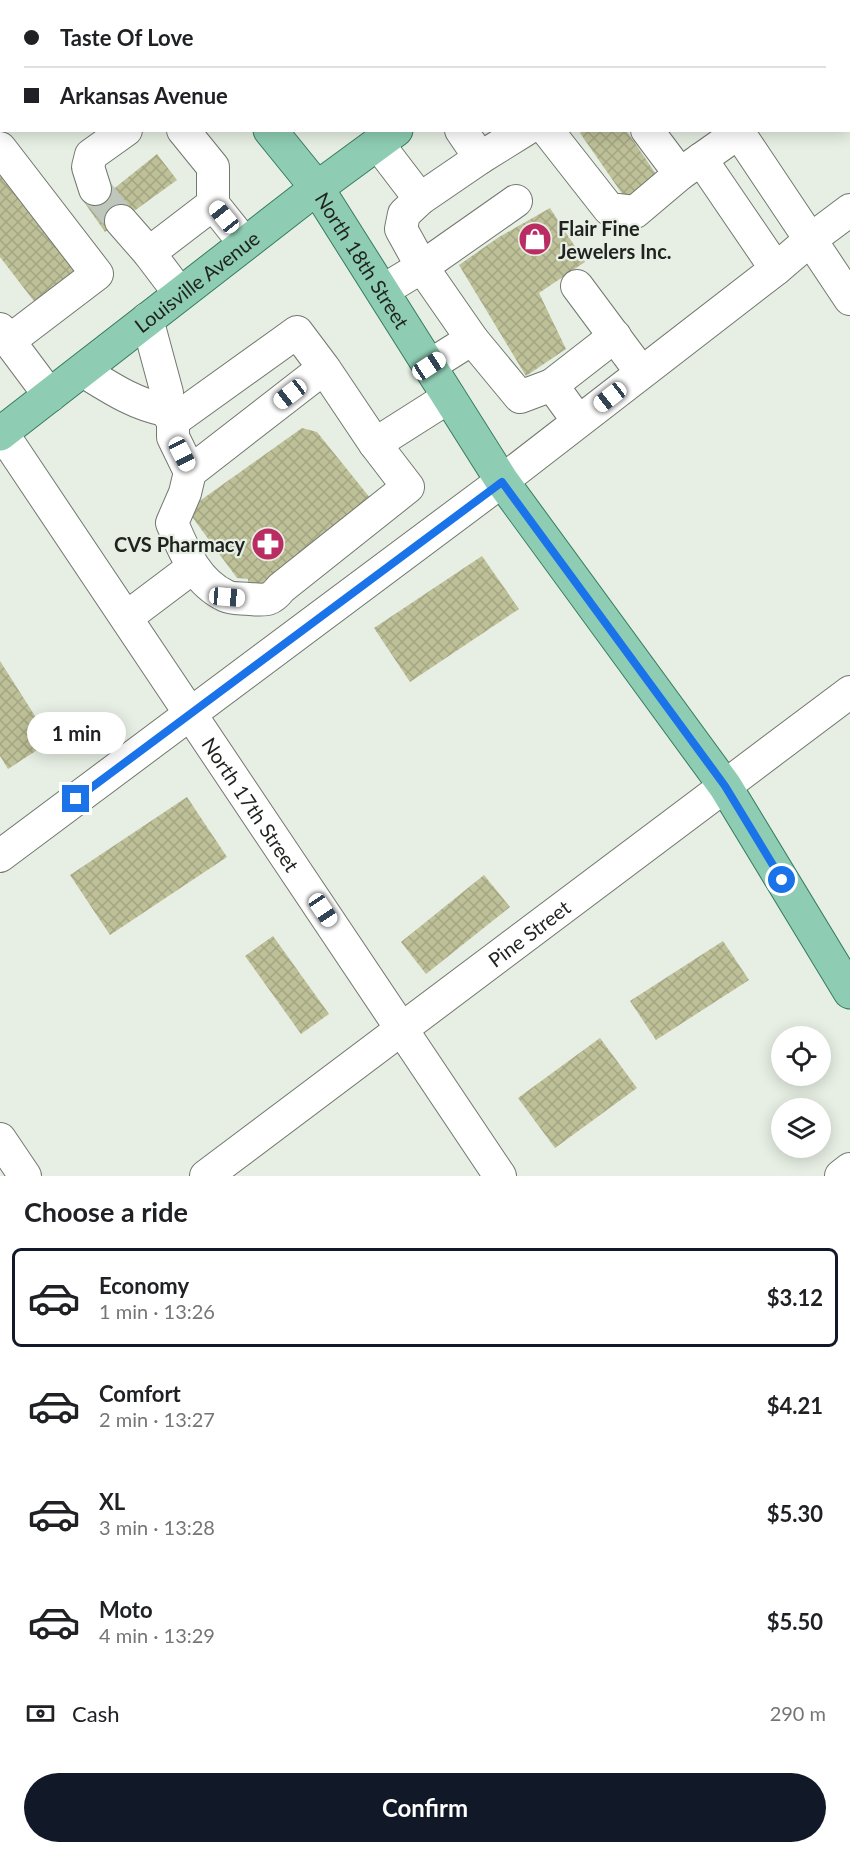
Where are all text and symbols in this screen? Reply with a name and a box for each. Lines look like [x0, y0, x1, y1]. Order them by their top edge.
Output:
text: Taste Of Love [60, 24, 193, 51]
text: Arkansas Avenue [60, 82, 228, 109]
street label: North 18th Street [311, 188, 414, 333]
car [206, 197, 242, 237]
place label: Flair Fine Jewelers Inc. [558, 216, 672, 263]
shop icon: Flair Fine Jewelers Inc. [517, 221, 553, 257]
street label: Louisville Avenue [130, 225, 264, 337]
car [409, 349, 449, 383]
car [270, 376, 310, 412]
car [590, 379, 630, 415]
car [166, 434, 198, 474]
pharmacy icon: CVS Pharmacy [250, 526, 286, 562]
place label: CVS Pharmacy [114, 532, 245, 556]
car [208, 586, 246, 608]
callout: 1 min [26, 712, 125, 754]
text: 1 min [52, 721, 101, 745]
street label: North 17th Street [197, 733, 304, 876]
route end [62, 785, 89, 812]
route start [768, 866, 795, 893]
car [305, 890, 341, 930]
street label: Pine Street [483, 895, 575, 972]
map controls [771, 1026, 831, 1158]
button: locate [771, 1026, 831, 1086]
button: layers [771, 1098, 831, 1158]
text: Choose a ride [24, 1195, 188, 1228]
icon: car [27, 1271, 81, 1325]
text: Economy [99, 1272, 189, 1299]
text: $3.12 [767, 1284, 823, 1311]
text: 1 min · 13:26 [99, 1299, 215, 1323]
icon: car [27, 1379, 81, 1433]
text: Comfort [99, 1380, 181, 1407]
text: $4.21 [767, 1392, 823, 1419]
text: 2 min · 13:27 [99, 1407, 215, 1431]
icon: car [27, 1487, 81, 1541]
text: XL [99, 1488, 125, 1515]
text: $5.30 [767, 1500, 823, 1527]
text: 3 min · 13:28 [99, 1515, 215, 1539]
icon: car [27, 1595, 81, 1649]
text: Moto [99, 1596, 153, 1623]
text: $5.50 [767, 1608, 823, 1635]
text: 4 min · 13:29 [99, 1623, 215, 1647]
icon: cash [24, 1697, 57, 1730]
text: Cash [72, 1700, 119, 1727]
text: 290 m [770, 1701, 826, 1725]
button: Confirm [24, 1773, 826, 1842]

